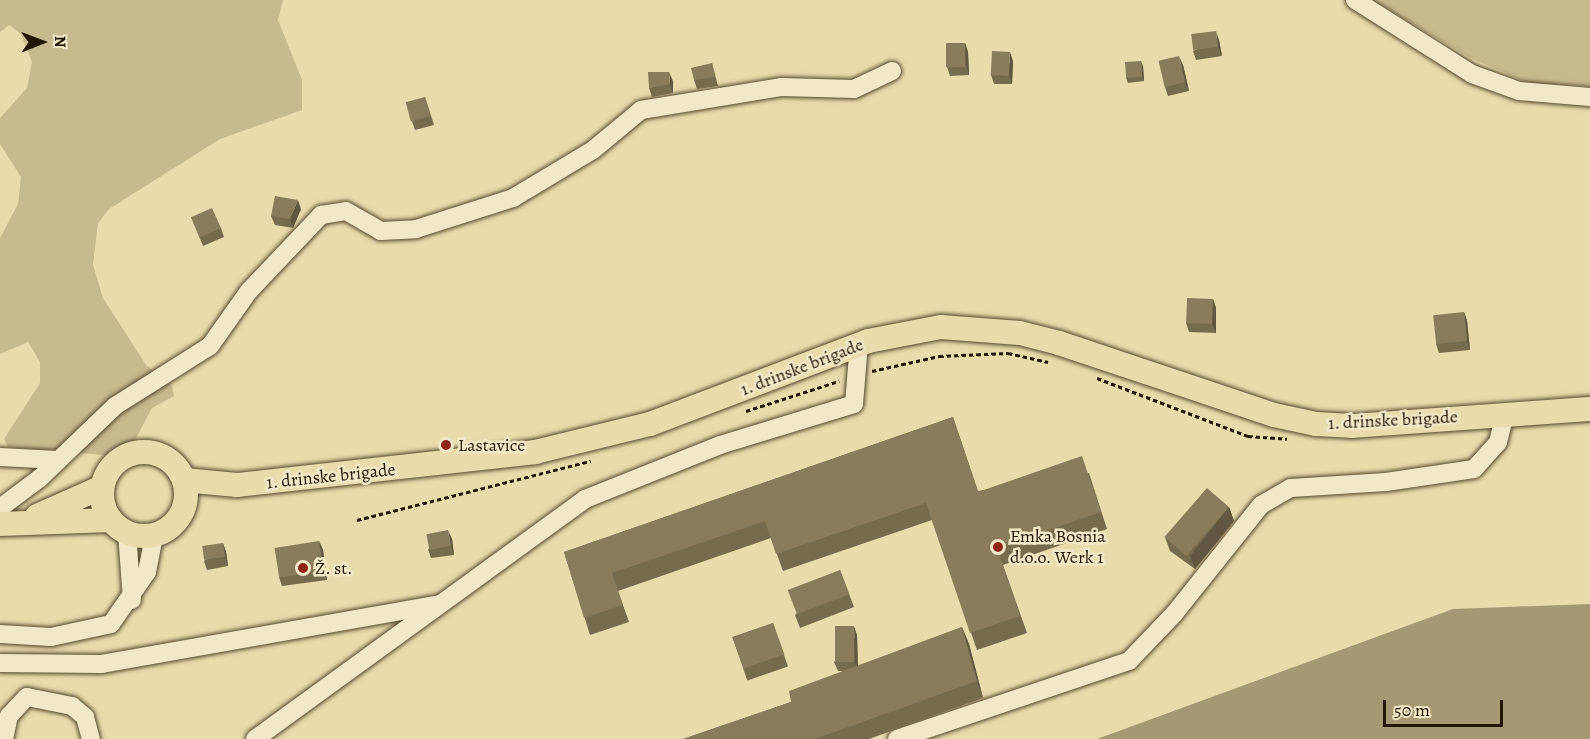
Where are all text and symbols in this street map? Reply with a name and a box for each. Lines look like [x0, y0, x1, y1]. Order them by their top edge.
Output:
north arrow [12, 12, 72, 72]
text: N [49, 36, 71, 48]
street label: 1. drinske brigade [737, 334, 867, 400]
street label: 1. drinske brigade [1327, 406, 1459, 434]
place label: Lastavice [458, 434, 525, 456]
marker: Lastavice [439, 438, 453, 452]
street label: 1. drinske brigade [265, 458, 397, 494]
place label: Emka Bosnia d.o.o. Werk 1 [1010, 526, 1106, 568]
marker: Emka Bosnia d.o.o. Werk 1 [991, 540, 1005, 554]
place label: Ž. st. [315, 557, 353, 579]
marker: Ž. st. [296, 561, 310, 575]
scale bar [1386, 688, 1506, 726]
text: 50 m [1394, 698, 1430, 722]

